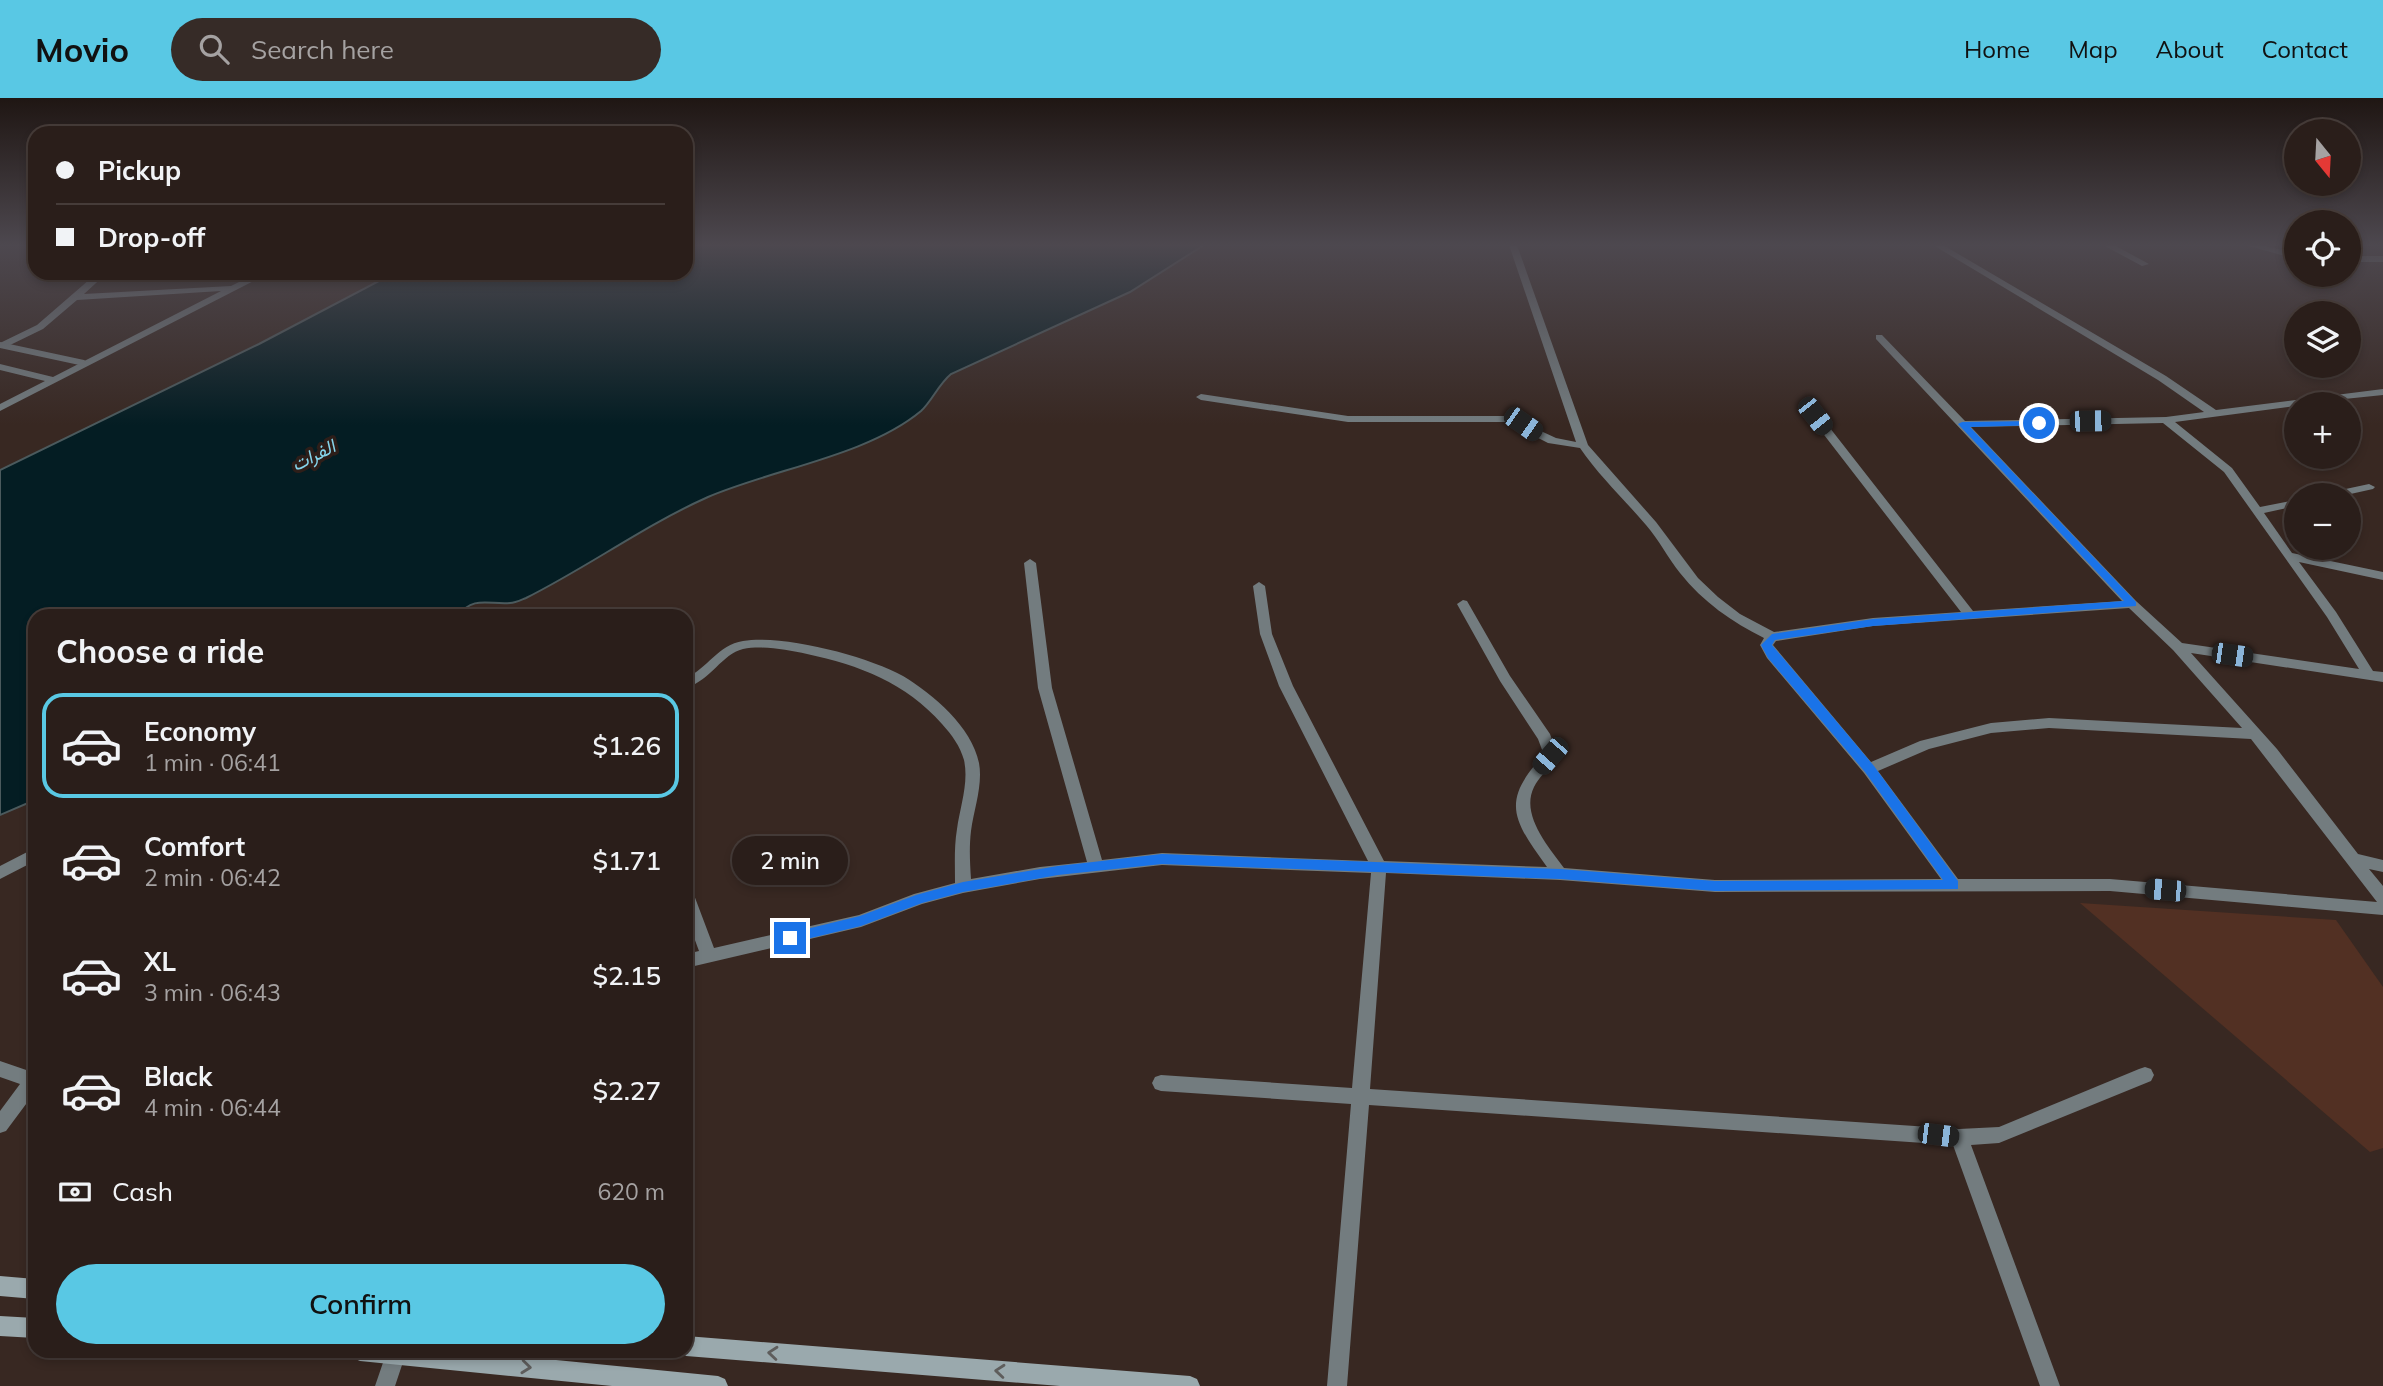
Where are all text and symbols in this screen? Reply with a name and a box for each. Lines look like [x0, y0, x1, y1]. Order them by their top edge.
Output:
search box [171, 18, 661, 81]
text: Movio [35, 29, 129, 70]
icon: search [195, 30, 233, 68]
text: Search here [251, 33, 394, 66]
text: Home [1964, 34, 2030, 64]
text: Map [2068, 34, 2118, 64]
text: About [2156, 34, 2224, 64]
text: Contact [2262, 34, 2348, 64]
north arrow [2284, 119, 2361, 196]
map controls [2284, 119, 2361, 560]
text: Pickup [98, 154, 181, 187]
button: locate [2284, 210, 2361, 287]
text: Drop-off [98, 221, 205, 254]
button: layers [2284, 301, 2361, 378]
button: + [2284, 392, 2361, 469]
car [1794, 393, 1837, 439]
car [1500, 403, 1547, 445]
route start [2023, 407, 2055, 439]
car [2069, 410, 2112, 432]
water label: الفرات [287, 433, 341, 476]
button: − [2284, 483, 2361, 560]
text: Choose a ride [56, 631, 264, 671]
car [2210, 642, 2255, 668]
icon: car [60, 714, 123, 777]
text: Economy [144, 715, 256, 748]
text: $1.26 [592, 729, 661, 762]
car [1529, 733, 1572, 779]
text: 1 min · 06:41 [144, 748, 281, 777]
icon: car [60, 829, 123, 892]
text: Comfort [144, 830, 245, 863]
callout: 2 min [732, 836, 848, 886]
text: $1.71 [592, 844, 661, 877]
text: 2 min [760, 846, 820, 875]
text: 2 min · 06:42 [144, 863, 281, 892]
car [2144, 878, 2187, 902]
route end [774, 922, 806, 954]
icon: car [60, 944, 123, 1007]
text: XL [144, 945, 176, 978]
text: $2.15 [592, 959, 661, 992]
text: 3 min · 06:43 [144, 978, 281, 1007]
icon: car [60, 1059, 123, 1122]
text: Black [144, 1060, 212, 1093]
text: $2.27 [592, 1074, 661, 1107]
text: 4 min · 06:44 [144, 1093, 281, 1122]
car [1916, 1122, 1961, 1148]
icon: cash [56, 1173, 94, 1211]
text: Cash [112, 1175, 173, 1208]
text: 620 m [597, 1177, 665, 1206]
button: Confirm [56, 1264, 665, 1344]
one-way arrow [768, 1346, 779, 1361]
one-way arrow [520, 1359, 532, 1374]
one-way arrow [994, 1364, 1005, 1379]

